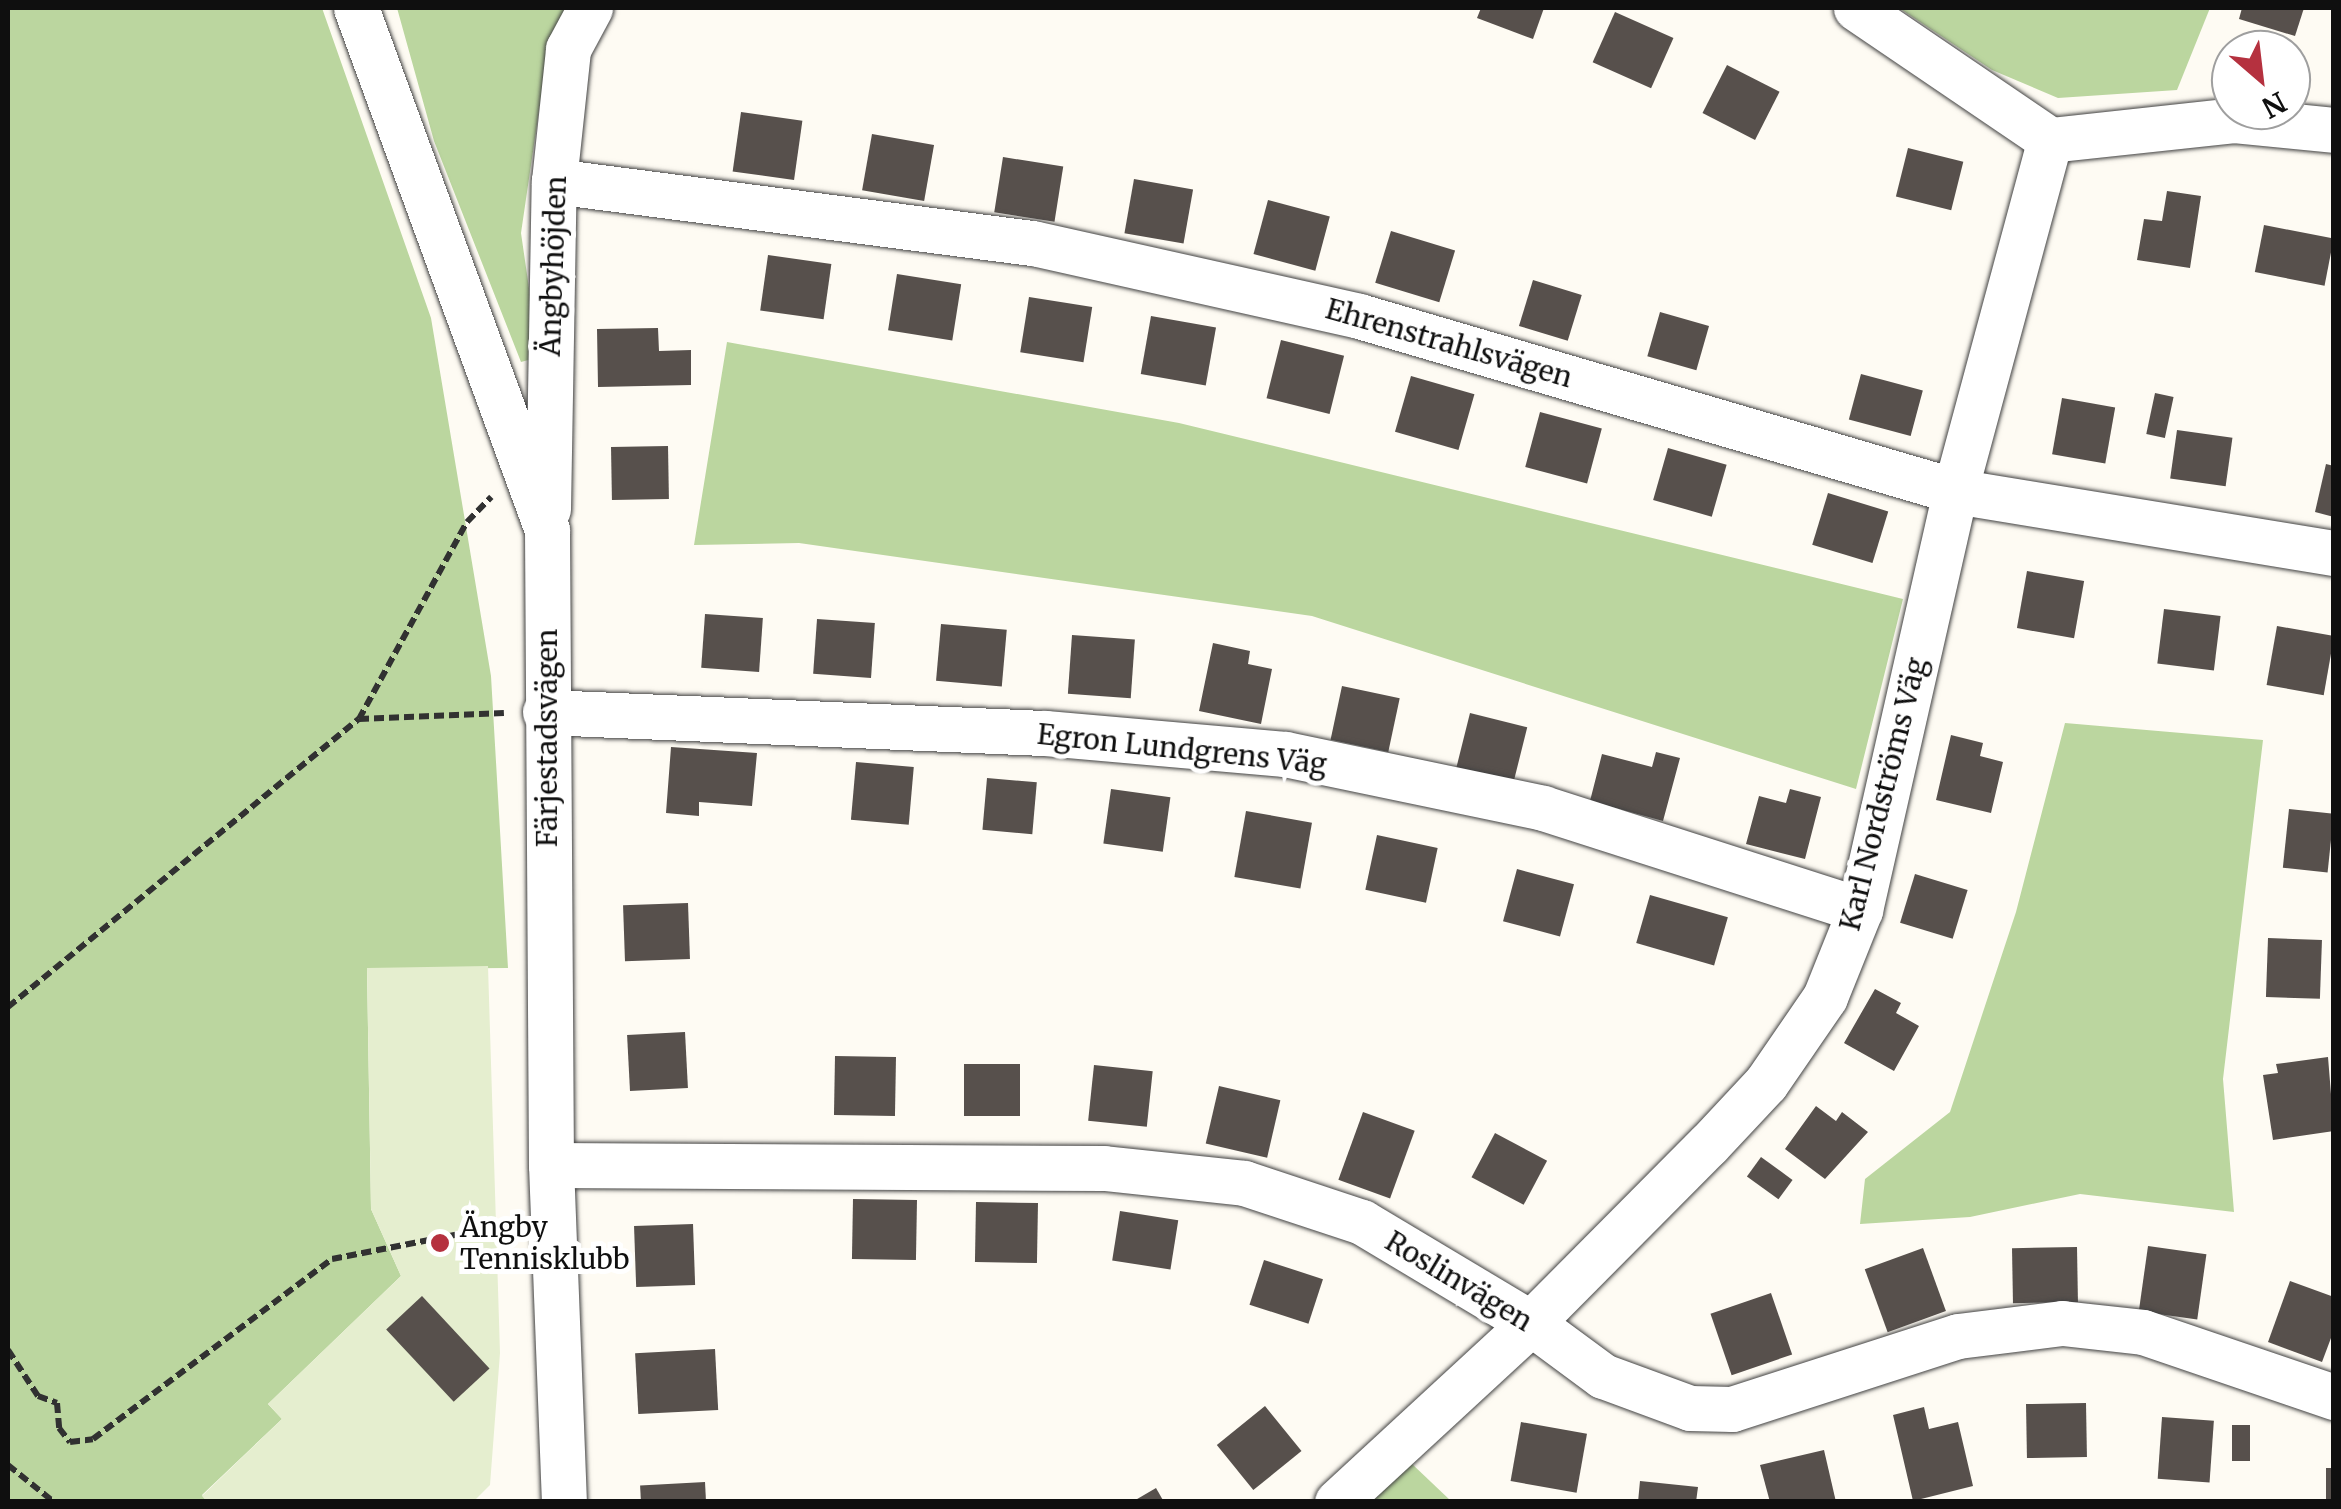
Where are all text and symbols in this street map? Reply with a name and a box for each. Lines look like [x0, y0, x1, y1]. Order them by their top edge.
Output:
north arrow [2211, 30, 2311, 130]
text: N [2256, 84, 2292, 126]
street label: Ängbyhöjden [533, 175, 573, 357]
street label: Ehrenstrahlsvägen [1322, 292, 1576, 394]
street label: Färjestadsvägen [530, 629, 564, 847]
street label: Karl Nordströms Väg [1833, 654, 1933, 934]
street label: Egron Lundgrens Väg [1036, 717, 1328, 781]
place label: Ängby Tennisklubb [460, 1210, 630, 1276]
street label: Roslinvägen [1380, 1224, 1538, 1338]
marker: Ängby Tennisklubb [429, 1232, 451, 1254]

